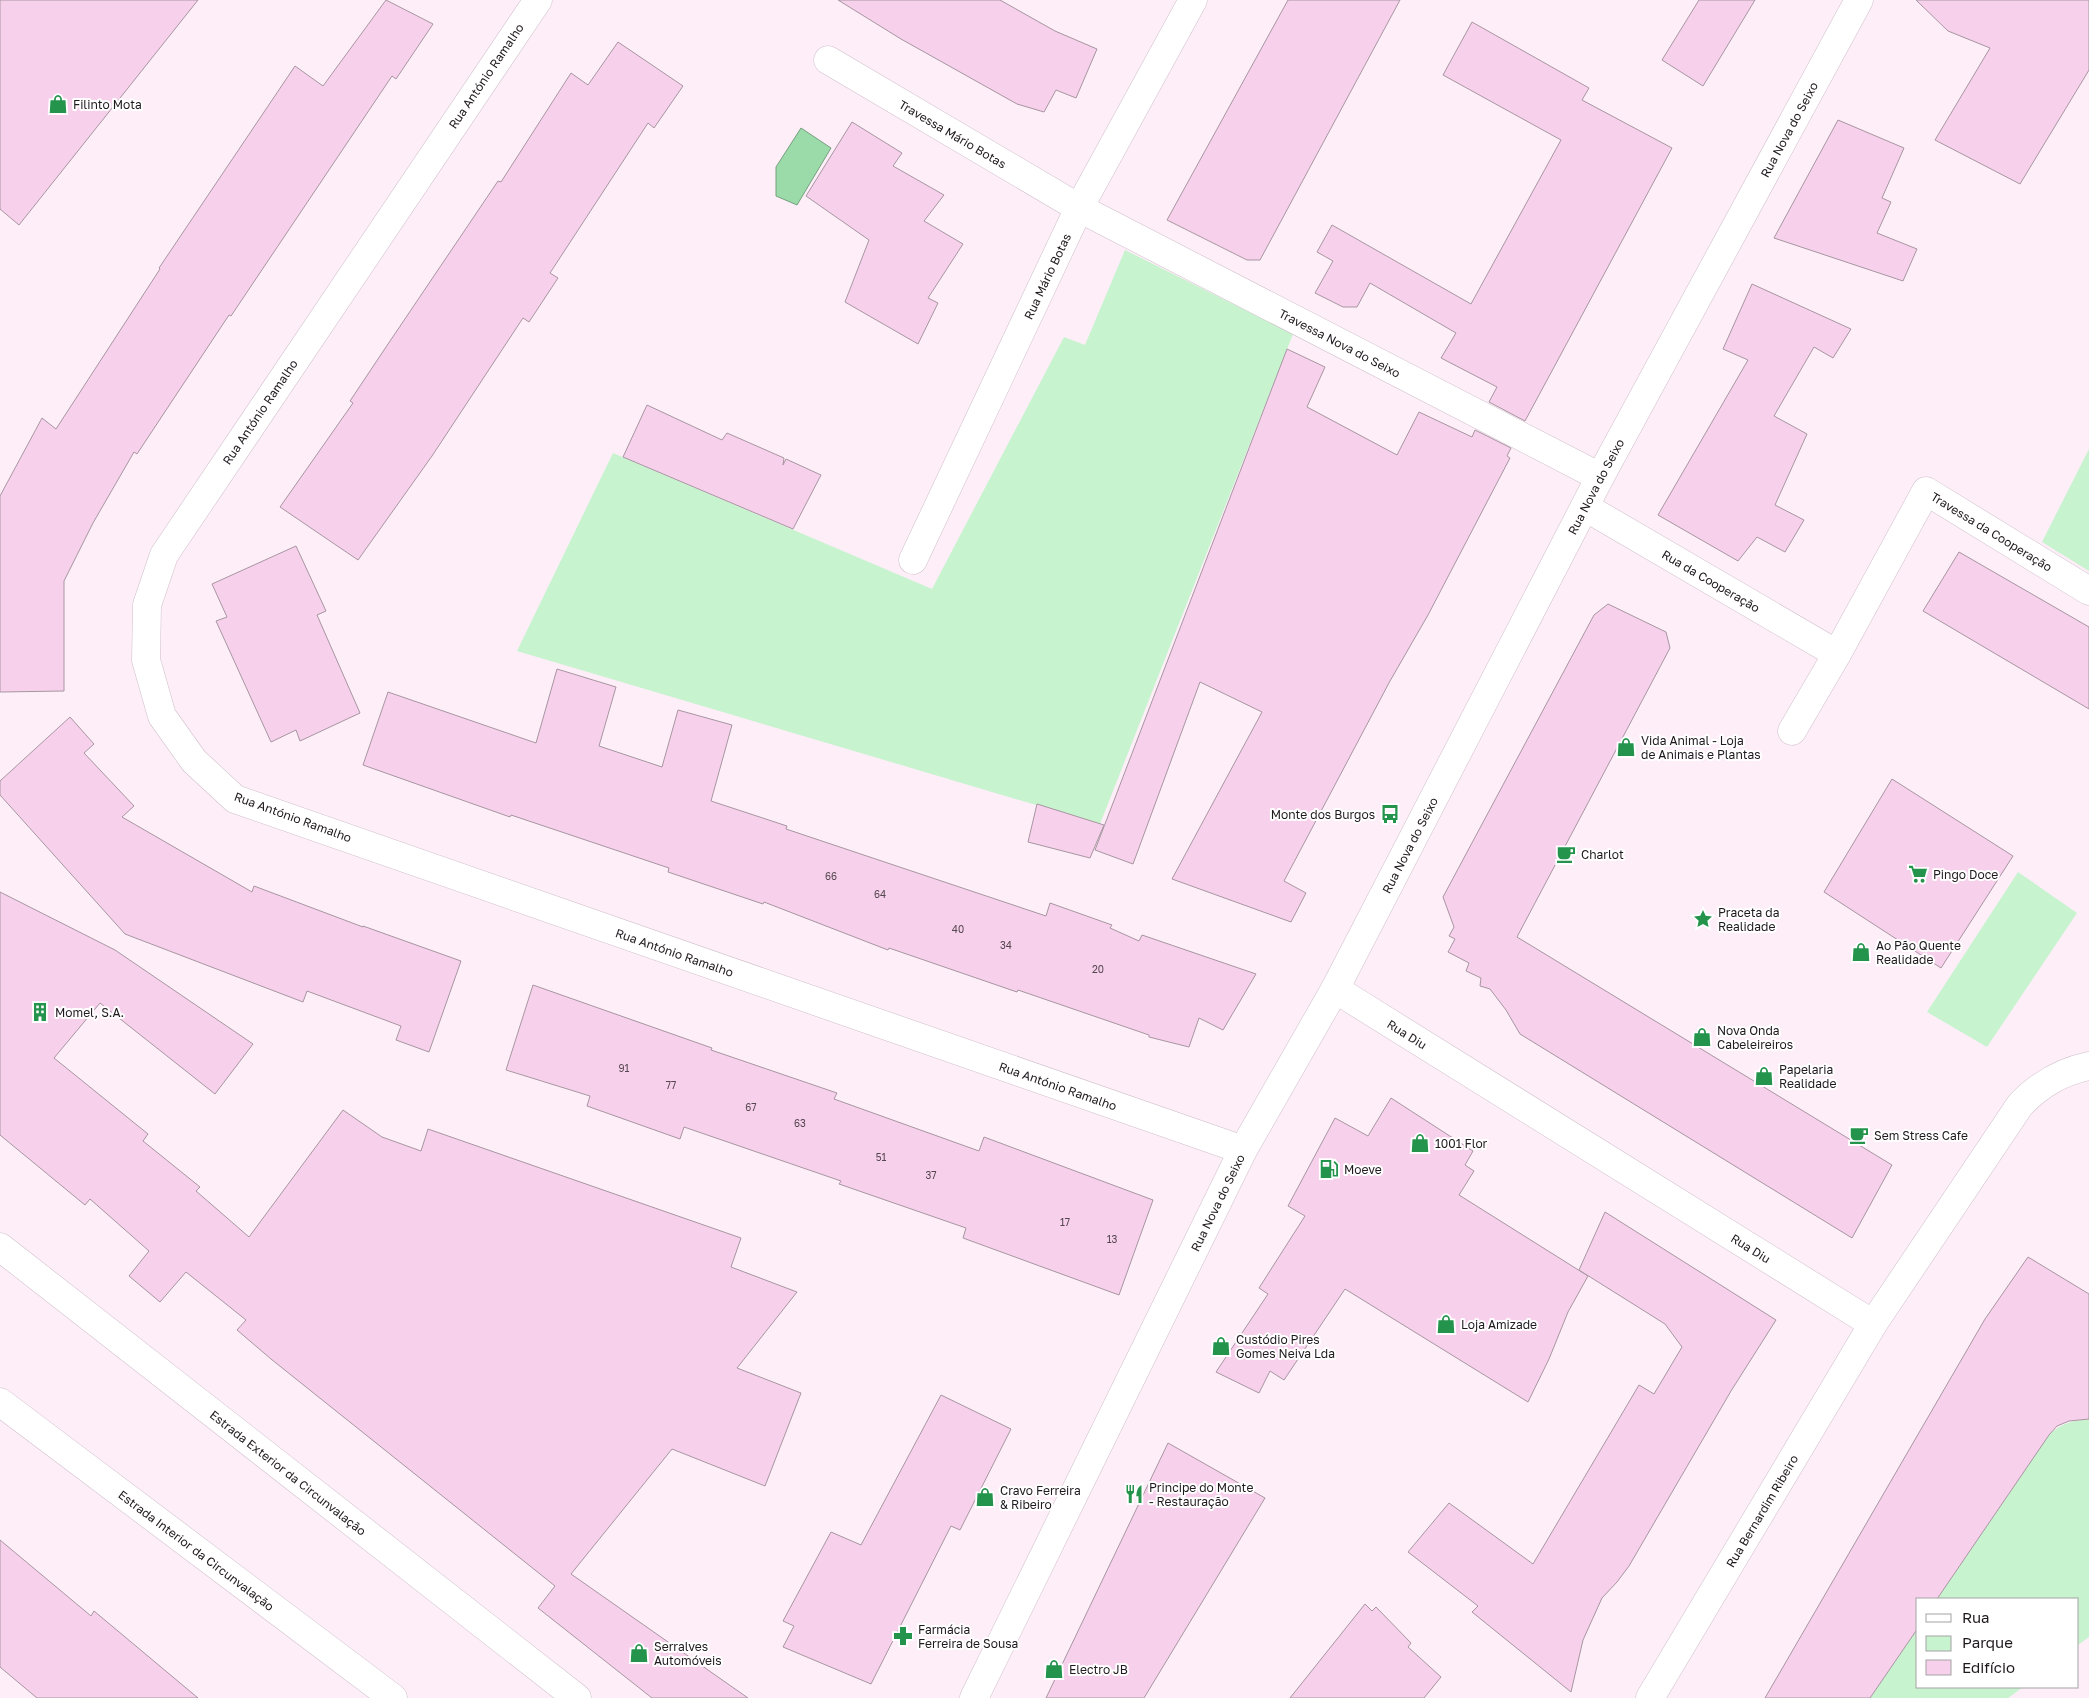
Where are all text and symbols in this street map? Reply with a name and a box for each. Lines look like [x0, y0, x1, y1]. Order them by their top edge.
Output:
street label: Rua António Ramalho [445, 21, 527, 131]
street label: Rua Nova do Seixo [1757, 79, 1821, 180]
shop icon: Filinto Mota [47, 93, 69, 115]
street label: Travessa Mário Botas [897, 96, 1009, 171]
place label: Filinto Mota [73, 97, 142, 112]
street label: Rua Mário Botas [1020, 231, 1074, 321]
street label: Travessa Nova do Seixo [1277, 305, 1403, 380]
street label: Rua António Ramalho [219, 357, 301, 467]
street label: Rua Nova do Seixo [1564, 436, 1627, 537]
street label: Travessa da Cooperação [1928, 488, 2055, 574]
street label: Rua da Cooperação [1659, 546, 1763, 615]
place label: Vida Animal - Loja de Animais e Plantas [1641, 733, 1761, 762]
shop icon: Vida Animal - Loja de Animais e Plantas [1615, 736, 1637, 758]
street label: Rua António Ramalho [232, 789, 354, 845]
street label: Rua Nova do Seixo [1378, 794, 1441, 896]
bus stop icon: Monte dos Burgos [1379, 803, 1401, 825]
place label: Monte dos Burgos [1271, 807, 1375, 822]
cafe icon: Charlot [1555, 843, 1577, 865]
place label: Charlot [1581, 847, 1624, 862]
supermarket icon: Pingo Doce [1907, 863, 1929, 885]
place label: Pingo Doce [1933, 867, 1998, 882]
house number: 66 [825, 870, 837, 882]
house number: 64 [874, 888, 886, 900]
place label: Praceta da Realidade [1718, 905, 1779, 934]
place icon: Praceta da Realidade [1692, 908, 1714, 930]
house number: 40 [952, 923, 964, 935]
street label: Rua António Ramalho [614, 925, 736, 980]
place label: Ao Pão Quente Realidade [1876, 938, 1961, 967]
house number: 34 [1000, 939, 1012, 951]
shop icon: Ao Pão Quente Realidade [1850, 941, 1872, 963]
house number: 20 [1092, 963, 1104, 975]
building icon: Momel, S.A. [29, 1001, 51, 1023]
place label: Momel, S.A. [55, 1005, 124, 1020]
street label: Rua Diu [1385, 1016, 1430, 1052]
place label: Nova Onda Cabeleireiros [1717, 1023, 1793, 1052]
shop icon: Nova Onda Cabeleireiros [1691, 1026, 1713, 1048]
street label: Rua António Ramalho [997, 1058, 1119, 1113]
house number: 91 [619, 1062, 630, 1074]
place label: Papelaria Realidade [1779, 1062, 1836, 1091]
shop icon: Papelaria Realidade [1753, 1065, 1775, 1087]
house number: 77 [666, 1079, 676, 1091]
house number: 67 [745, 1101, 757, 1113]
house number: 63 [794, 1117, 806, 1129]
cafe icon: Sem Stress Cafe [1848, 1124, 1870, 1146]
place label: Sem Stress Cafe [1874, 1128, 1968, 1143]
shop icon: 1001 Flor [1409, 1132, 1431, 1154]
place label: 1001 Flor [1435, 1136, 1488, 1151]
house number: 51 [876, 1151, 886, 1163]
street label: Rua Nova do Seixo [1187, 1151, 1247, 1254]
fuel station icon: Moeve [1318, 1158, 1340, 1180]
place label: Moeve [1344, 1162, 1382, 1177]
house number: 37 [925, 1169, 937, 1181]
house number: 17 [1060, 1216, 1070, 1228]
street label: Rua Diu [1728, 1230, 1774, 1266]
house number: 13 [1107, 1233, 1117, 1245]
shop icon: Loja Amizade [1435, 1313, 1457, 1335]
place label: Loja Amizade [1461, 1317, 1537, 1332]
place label: Custódio Pires Gomes Neiva Lda [1236, 1332, 1335, 1361]
shop icon: Custódio Pires Gomes Neiva Lda [1210, 1335, 1232, 1357]
street label: Estrada Exterior da Circunvalação [207, 1407, 369, 1538]
street label: Rua Bernardim Ribeiro [1722, 1452, 1801, 1570]
place label: Principe do Monte - Restauração [1149, 1480, 1253, 1509]
place label: Cravo Ferreira & Ribeiro [1000, 1483, 1081, 1512]
restaurant icon: Principe do Monte - Restauração [1123, 1483, 1145, 1505]
shop icon: Cravo Ferreira & Ribeiro [974, 1486, 996, 1508]
street label: Estrada Interior da Circunvalação [116, 1487, 277, 1613]
legend [1916, 1598, 2079, 1688]
text: Rua [1962, 1608, 1989, 1626]
place label: Farmácia Ferreira de Sousa [918, 1622, 1018, 1651]
pharmacy icon: Farmácia Ferreira de Sousa [892, 1625, 914, 1647]
text: Parque [1962, 1633, 2013, 1651]
place label: Serralves Automóveis [654, 1639, 722, 1668]
shop icon: Serralves Automóveis [628, 1642, 650, 1664]
shop icon: Electro JB [1043, 1658, 1065, 1680]
text: Edifício [1962, 1658, 2015, 1676]
place label: Electro JB [1069, 1662, 1128, 1677]

